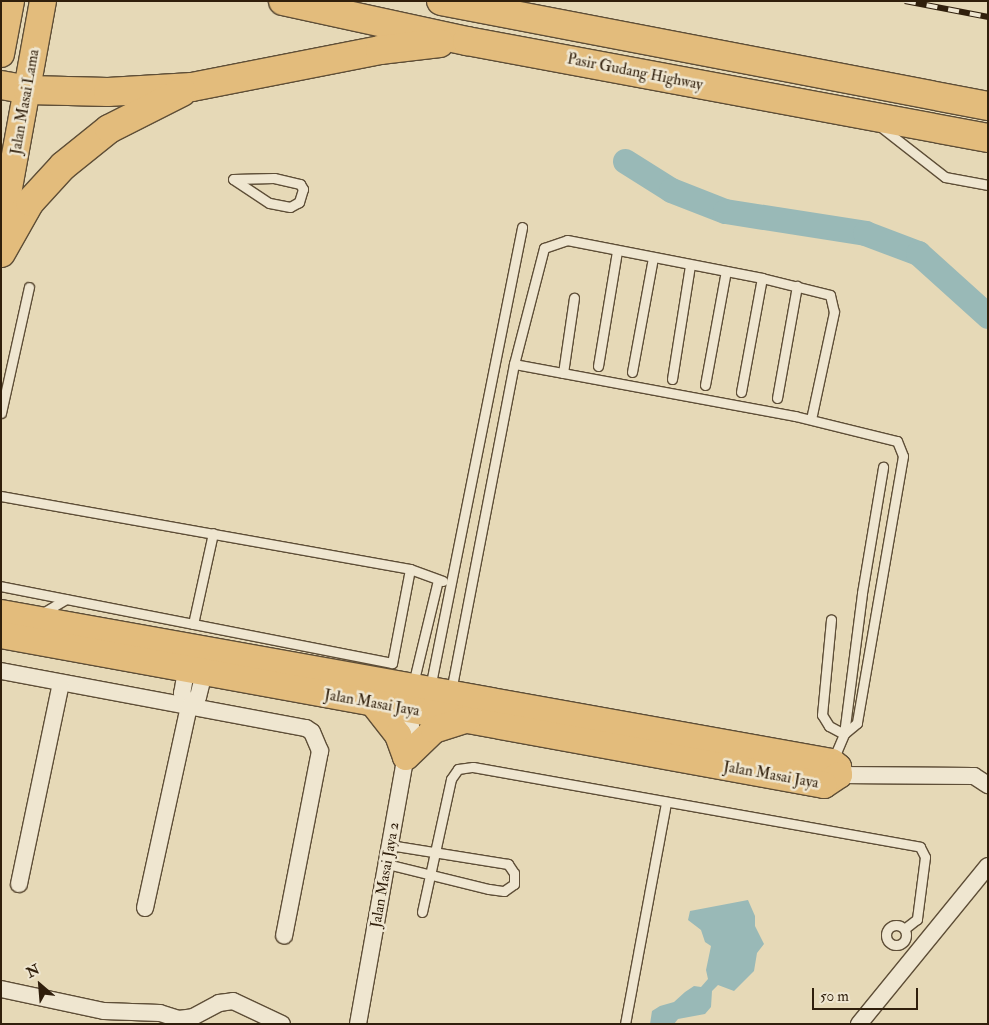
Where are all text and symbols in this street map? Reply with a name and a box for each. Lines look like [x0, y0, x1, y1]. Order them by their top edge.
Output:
street label: Jalan Masai Lama [7, 48, 43, 156]
street label: Pasir Gudang Highway [566, 50, 704, 94]
street label: Jalan Masai Jaya [323, 686, 421, 720]
street label: Jalan Masai Jaya [722, 758, 820, 792]
street label: Jalan Masai Jaya 2 [367, 821, 403, 929]
north arrow [15, 960, 65, 1010]
text: N [24, 961, 42, 982]
scale bar [814, 978, 920, 1010]
text: 50 m [820, 987, 849, 1006]

